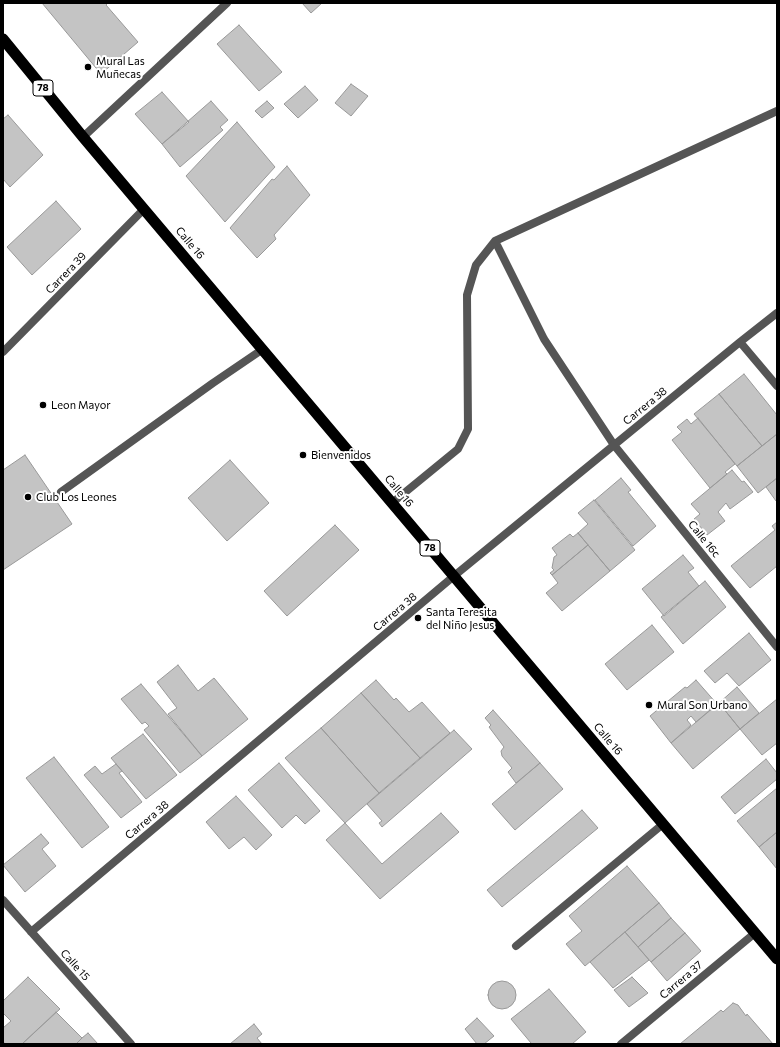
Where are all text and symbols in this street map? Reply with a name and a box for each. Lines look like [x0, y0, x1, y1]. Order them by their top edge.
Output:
place label: Mural Las Muñecas [96, 54, 145, 80]
marker: Mural Las Muñecas [83, 62, 93, 72]
road number: 78 [33, 80, 53, 96]
street label: Calle 16 [173, 224, 207, 262]
street label: Carrera 39 [43, 249, 89, 297]
street label: Carrera 38 [620, 384, 670, 428]
place label: Leon Mayor [51, 398, 111, 412]
marker: Leon Mayor [38, 400, 48, 410]
place label: Bienvenidos [311, 448, 371, 462]
marker: Bienvenidos [298, 450, 308, 460]
street label: Calle 16 [382, 472, 416, 510]
place label: Club Los Leones [36, 490, 117, 504]
marker: Club Los Leones [23, 492, 33, 502]
street label: Calle 16c [685, 518, 723, 560]
road number: 78 [420, 540, 440, 556]
street label: Carrera 38 [371, 590, 419, 634]
place label: Santa Teresita del Niño Jesus [426, 605, 497, 631]
marker: Santa Teresita del Niño Jesus [413, 613, 423, 623]
place label: Mural Son Urbano [657, 698, 748, 712]
marker: Mural Son Urbano [644, 700, 654, 710]
street label: Calle 16 [591, 720, 625, 758]
street label: Carrera 38 [123, 798, 171, 842]
street label: Calle 15 [57, 947, 93, 983]
street label: Carrera 37 [657, 958, 705, 1002]

